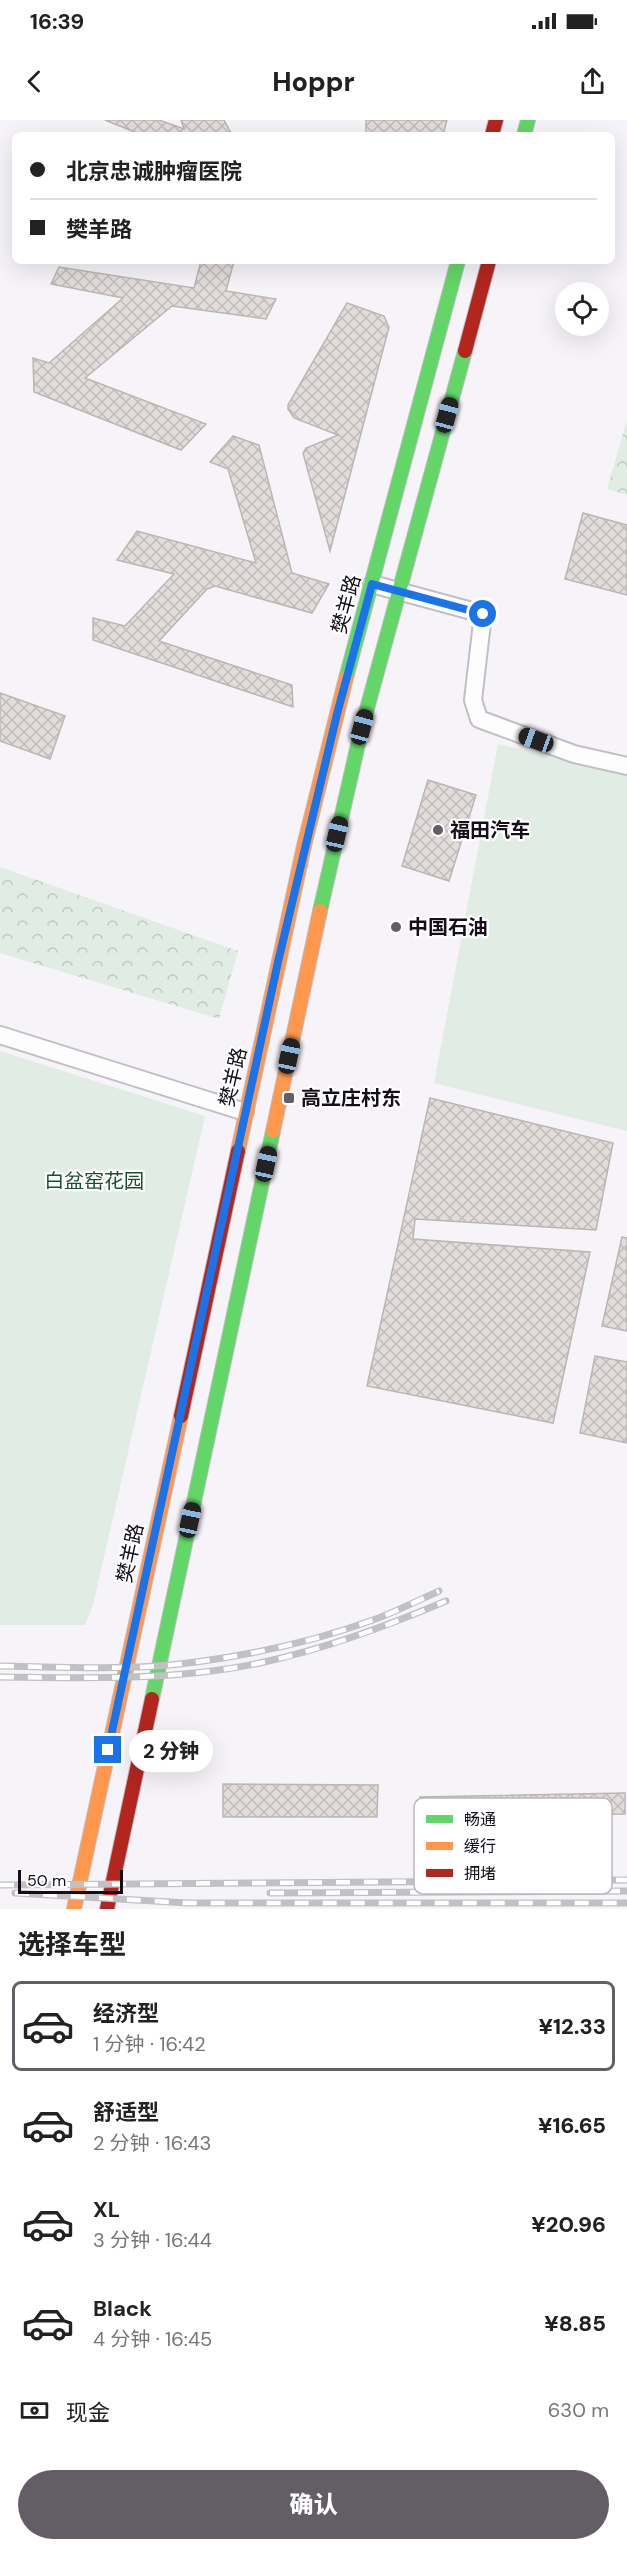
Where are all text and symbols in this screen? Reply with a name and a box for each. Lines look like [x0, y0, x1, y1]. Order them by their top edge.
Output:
text: 16:39 [30, 7, 84, 36]
text: Hoppr [272, 64, 355, 99]
icon: back [18, 65, 51, 98]
icon: share [576, 65, 609, 98]
text: 北京忠诚肿瘤医院 [66, 157, 242, 186]
text: 樊羊路 [66, 215, 132, 244]
map controls [555, 282, 609, 336]
button: locate [555, 282, 609, 336]
car [434, 395, 460, 435]
street label: 樊羊路 [326, 572, 366, 636]
route start [469, 600, 496, 627]
car [349, 707, 375, 747]
car [516, 725, 556, 755]
car [324, 814, 350, 854]
place label: 福田汽车 [450, 817, 530, 843]
marker: 福田汽车 [431, 823, 445, 837]
place label: 中国石油 [408, 914, 488, 940]
marker: 中国石油 [389, 920, 403, 934]
car [276, 1037, 302, 1075]
street label: 樊羊路 [214, 1045, 252, 1109]
place label: 高立庄村东 [301, 1085, 401, 1111]
marker: 高立庄村东 [282, 1091, 296, 1105]
car [253, 1145, 279, 1183]
park label: 白盆窑花园 [44, 1168, 144, 1194]
car [177, 1501, 203, 1539]
street label: 樊羊路 [111, 1521, 149, 1585]
callout: 2 分钟 [129, 1729, 213, 1771]
route end [94, 1736, 121, 1763]
text: 2 分钟 [143, 1738, 199, 1764]
legend [414, 1798, 612, 1894]
text: 畅通 [464, 1809, 496, 1830]
text: 缓行 [464, 1836, 496, 1857]
text: 拥堵 [464, 1863, 496, 1884]
scale bar [18, 1867, 123, 1894]
text: 50 m [27, 1870, 66, 1891]
text: 选择车型 [18, 1927, 126, 1962]
icon: car [21, 1999, 75, 2053]
text: 经济型 [93, 1999, 159, 2028]
text: ¥12.33 [539, 2012, 606, 2041]
text: 1 分钟 · 16:42 [93, 2031, 206, 2057]
icon: car [21, 2098, 75, 2152]
text: 舒适型 [93, 2098, 159, 2127]
text: ¥16.65 [538, 2111, 606, 2140]
text: 2 分钟 · 16:43 [93, 2130, 211, 2156]
text: XL [93, 2195, 120, 2224]
icon: car [21, 2197, 75, 2251]
text: ¥20.96 [531, 2210, 606, 2239]
text: 3 分钟 · 16:44 [93, 2227, 212, 2253]
text: Black [93, 2294, 152, 2323]
icon: car [21, 2296, 75, 2350]
text: ¥8.85 [544, 2309, 606, 2338]
text: 4 分钟 · 16:45 [93, 2326, 212, 2352]
icon: cash [18, 2394, 51, 2427]
text: 630 m [548, 2397, 609, 2423]
text: 现金 [66, 2398, 110, 2427]
button: 确认 [18, 2470, 609, 2539]

